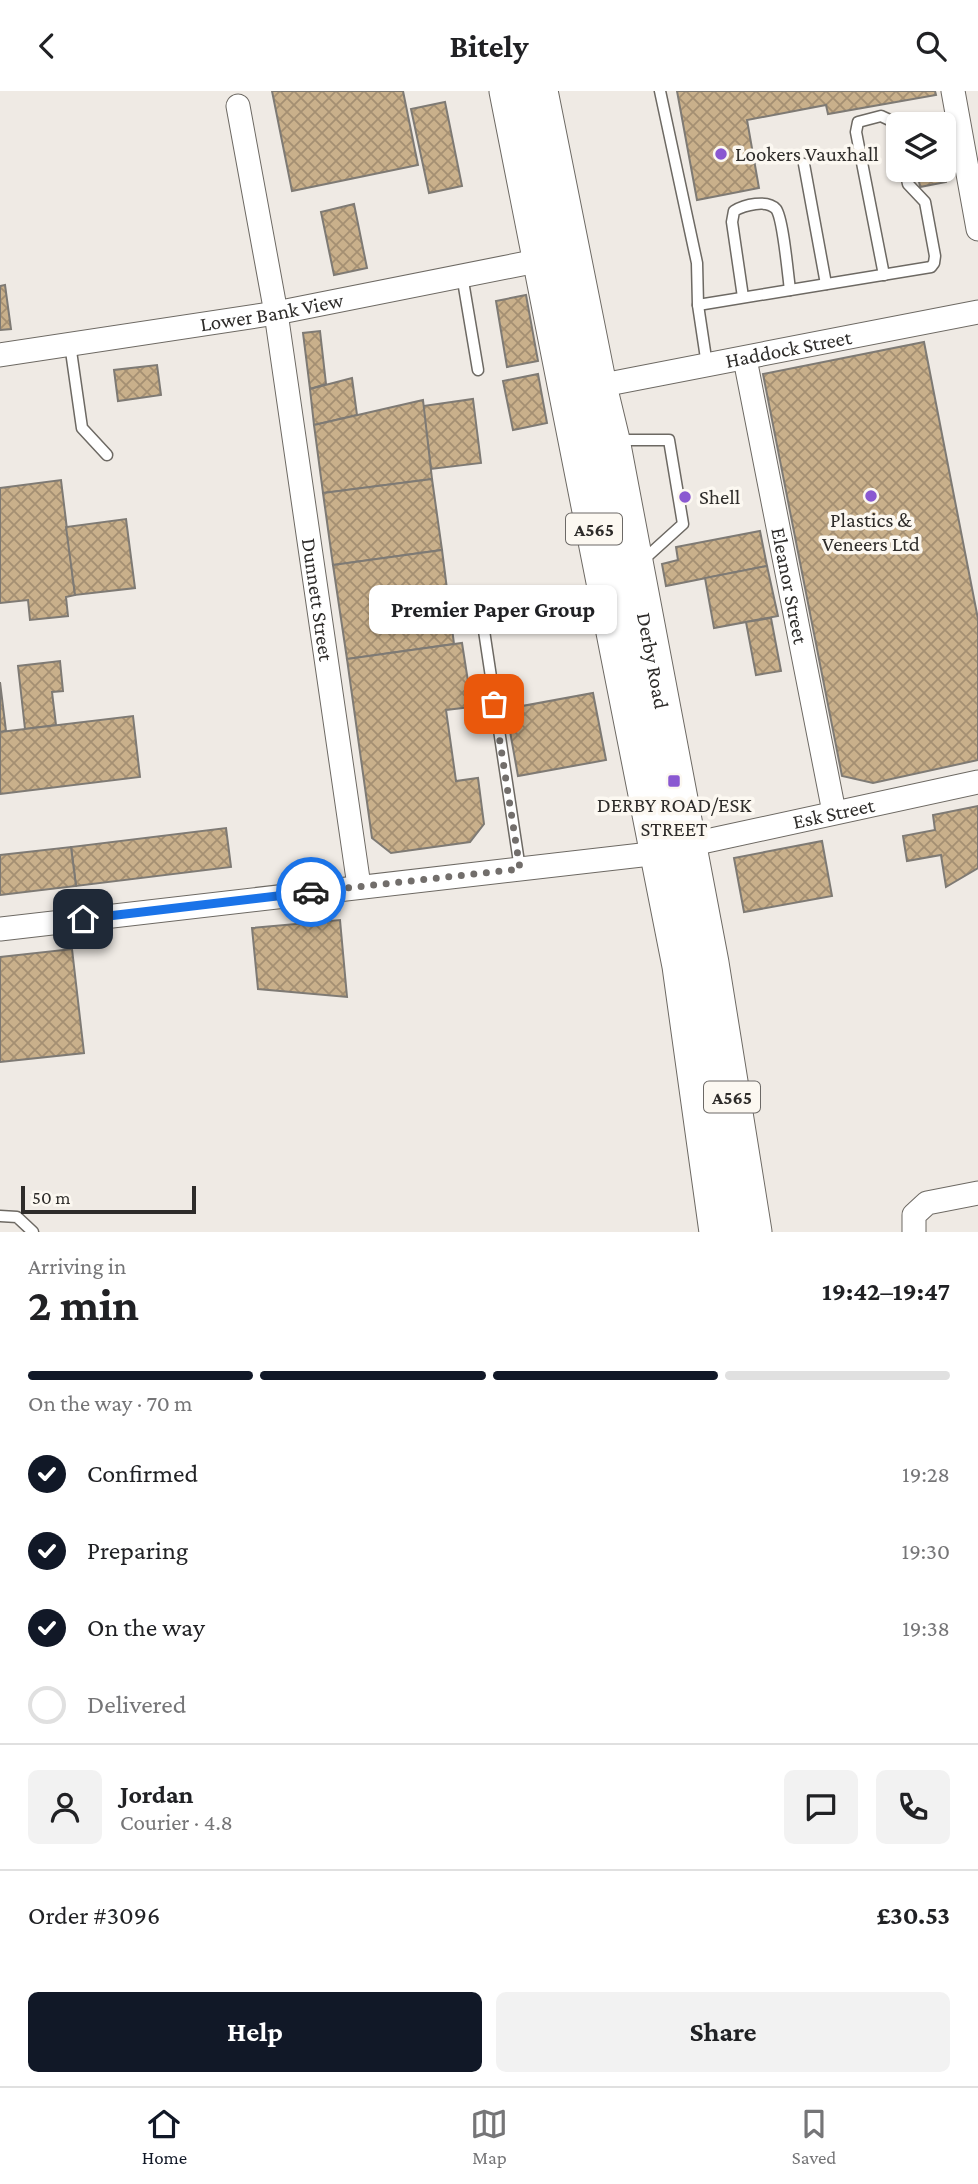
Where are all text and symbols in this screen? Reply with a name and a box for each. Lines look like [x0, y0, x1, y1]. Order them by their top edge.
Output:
icon: back [28, 27, 66, 65]
icon: search [912, 27, 950, 65]
text: Bitely [449, 28, 529, 64]
map controls [886, 112, 956, 182]
button: layers [886, 112, 956, 182]
place label: Lookers Vauxhall [735, 142, 879, 166]
marker: Lookers Vauxhall [713, 146, 729, 162]
street label: Lower Bank View [198, 288, 346, 336]
street label: Haddock Street [723, 325, 855, 373]
place label: Shell [699, 485, 740, 509]
marker: Plastics & Veneers Ltd [863, 488, 879, 504]
marker: Shell [677, 489, 693, 505]
place label: Plastics & Veneers Ltd [822, 508, 920, 556]
road number: A565 [566, 513, 622, 544]
street label: Eleanor Street [766, 525, 813, 647]
street label: Dunnett Street [297, 536, 338, 664]
callout: Premier Paper Group [370, 585, 618, 634]
text: Premier Paper Group [391, 596, 595, 622]
street label: Derby Road [632, 611, 674, 711]
pin [464, 674, 524, 734]
icon: bag [475, 685, 513, 723]
marker: DERBY ROAD/ESK STREET [666, 773, 682, 789]
place label: DERBY ROAD/ESK STREET [597, 793, 752, 841]
street label: Esk Street [791, 793, 878, 834]
courier [276, 857, 346, 927]
icon: car [292, 873, 330, 911]
pin [53, 889, 113, 949]
icon: home [64, 900, 102, 938]
road number: A565 [704, 1081, 760, 1113]
scale bar [21, 1183, 196, 1215]
text: 50 m [32, 1187, 71, 1208]
text: Arriving in [28, 1253, 126, 1279]
text: 19:42–19:47 [822, 1277, 950, 1306]
text: 2 min [28, 1279, 139, 1330]
text: On the way · 70 m [28, 1390, 193, 1416]
icon: check [28, 1455, 66, 1493]
text: Confirmed [87, 1459, 198, 1488]
text: 19:28 [902, 1461, 950, 1487]
icon: check [28, 1532, 66, 1570]
text: Preparing [87, 1536, 188, 1565]
text: 19:30 [902, 1538, 950, 1564]
icon: check [28, 1609, 66, 1647]
text: On the way [87, 1613, 205, 1642]
text: 19:38 [902, 1615, 950, 1641]
text: Delivered [87, 1690, 186, 1719]
button: person [28, 1770, 102, 1844]
button: chat [784, 1770, 858, 1844]
button: phone [876, 1770, 950, 1844]
text: Jordan [120, 1780, 194, 1809]
text: Courier · 4.8 [120, 1809, 233, 1835]
text: Order #3096 [28, 1901, 160, 1930]
text: £30.53 [877, 1901, 950, 1930]
button: Help [28, 1992, 482, 2072]
button: Share [496, 1992, 950, 2072]
tab: Home [142, 2105, 187, 2168]
tab: Map [470, 2105, 508, 2168]
tab: Saved [792, 2105, 836, 2168]

